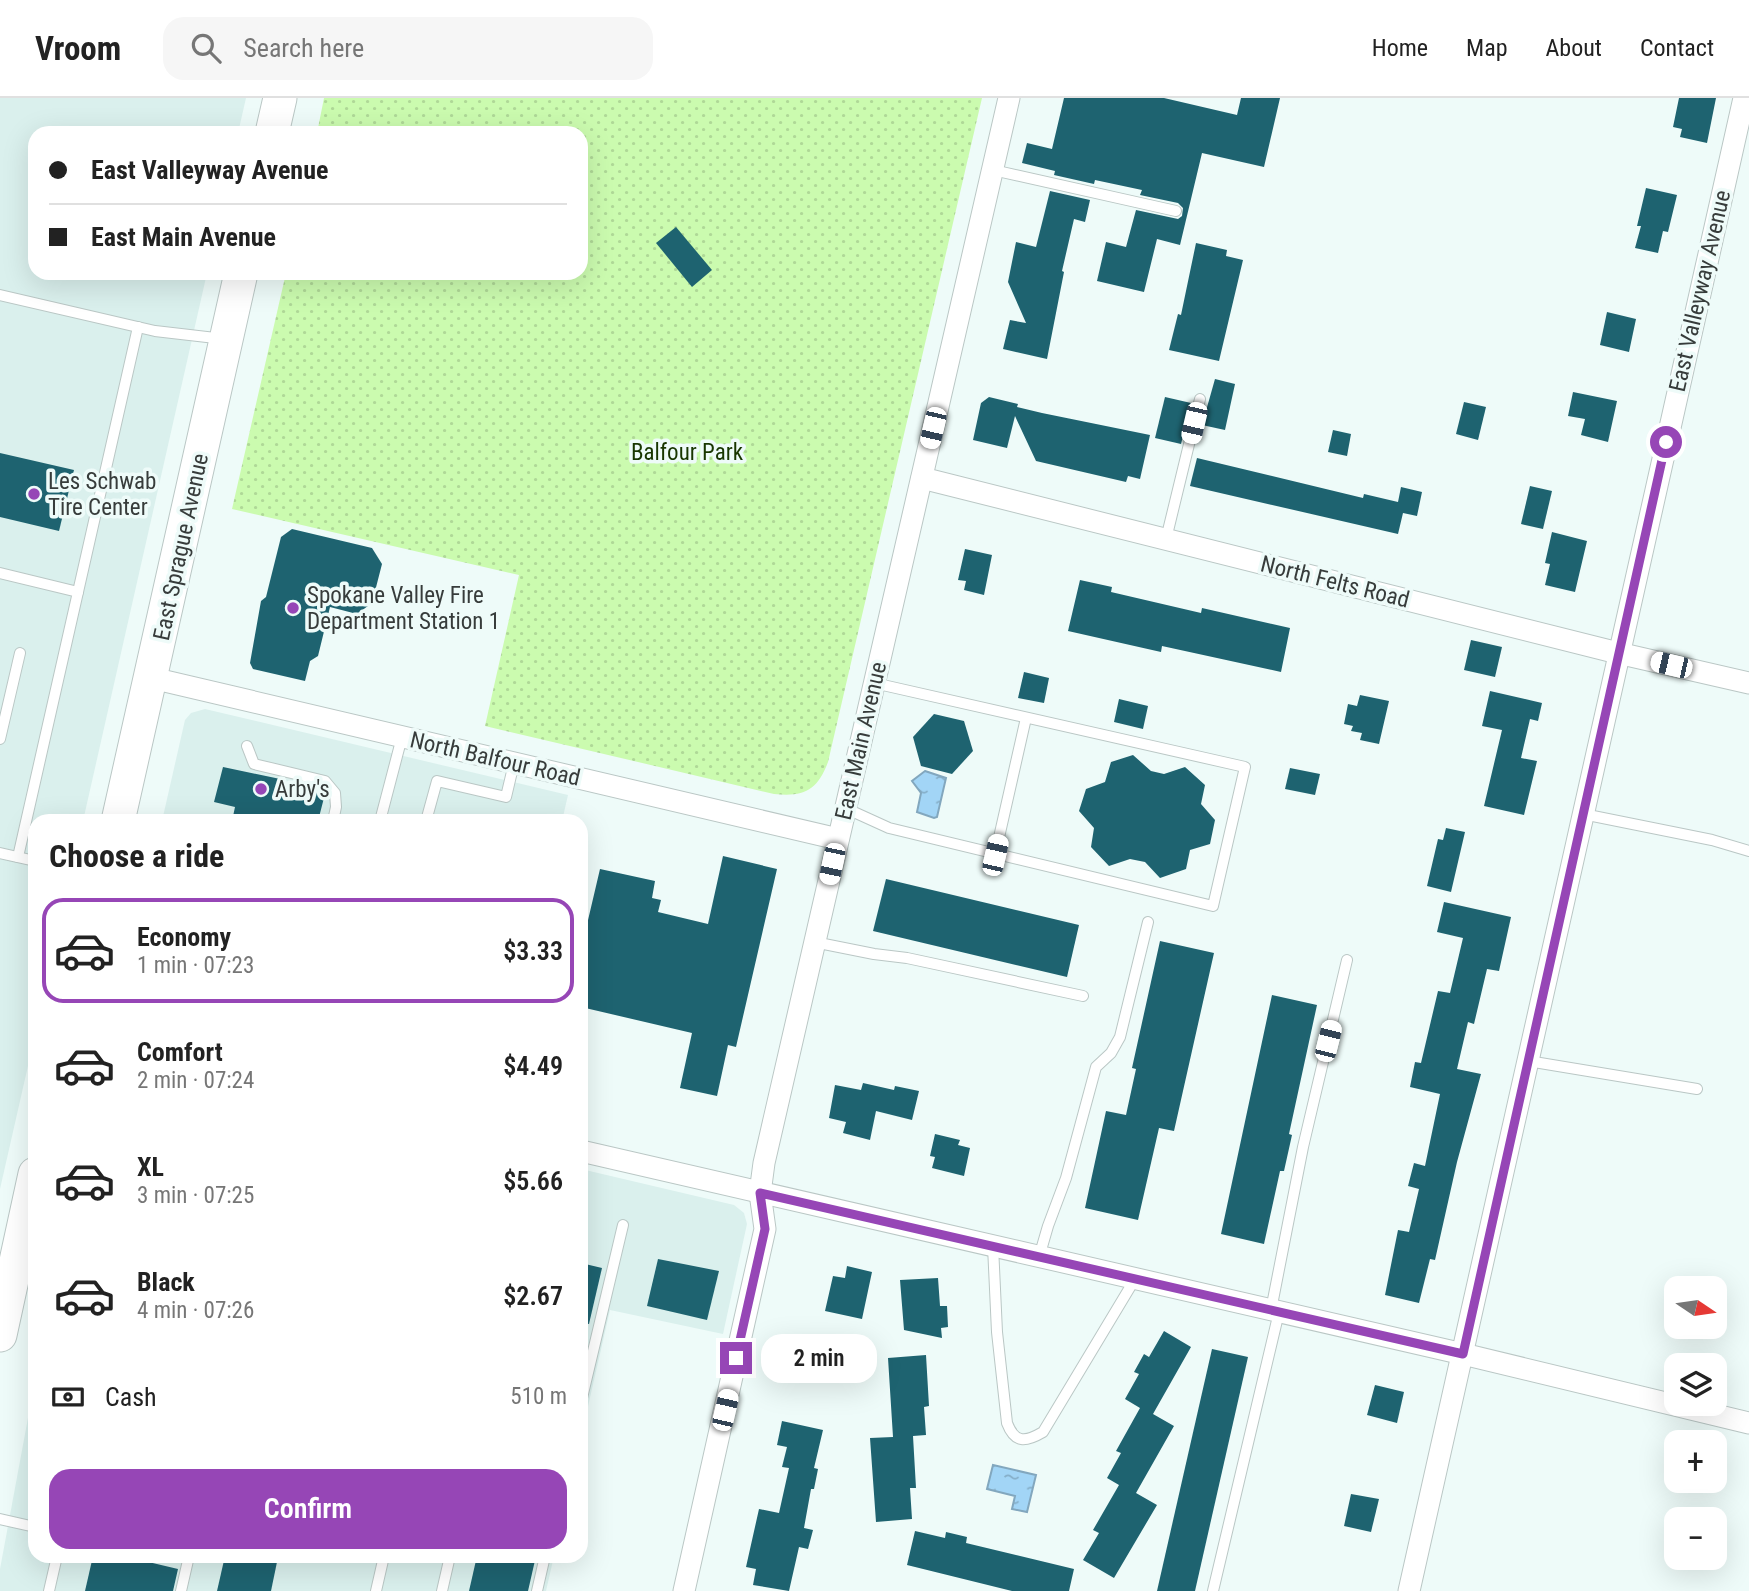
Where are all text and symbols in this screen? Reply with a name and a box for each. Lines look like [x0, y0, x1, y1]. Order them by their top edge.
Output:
search box [163, 17, 653, 80]
text: Vroom [35, 29, 121, 68]
icon: search [187, 29, 225, 67]
text: Search here [243, 33, 364, 63]
text: Home [1372, 34, 1428, 62]
text: Map [1466, 34, 1508, 62]
text: About [1546, 34, 1602, 62]
text: Contact [1640, 34, 1714, 62]
text: East Valleyway Avenue [91, 155, 328, 185]
street label: East Valleyway Avenue [1664, 188, 1736, 394]
text: East Main Avenue [91, 222, 276, 252]
car [1180, 400, 1209, 446]
car [919, 405, 948, 451]
route start [1650, 426, 1682, 458]
park label: Balfour Park [631, 439, 744, 466]
street label: East Sprague Avenue [148, 451, 214, 643]
place label: Les Schwab Tire Center [48, 468, 156, 521]
marker: Les Schwab Tire Center [26, 486, 42, 502]
street label: North Felts Road [1258, 550, 1412, 614]
place label: Spokane Valley Fire Department Station 1 [307, 582, 500, 635]
marker: Spokane Valley Fire Department Station 1 [285, 600, 301, 616]
car [1649, 650, 1694, 680]
street label: East Main Avenue [830, 659, 892, 823]
street label: North Balfour Road [407, 726, 583, 792]
place label: Arby's [275, 776, 330, 803]
marker: Arby's [253, 781, 269, 797]
car [981, 832, 1010, 878]
text: Choose a ride [49, 837, 224, 875]
car [818, 841, 847, 887]
icon: car [53, 919, 116, 982]
text: Economy [137, 922, 231, 952]
text: $3.33 [503, 936, 563, 966]
text: 1 min · 07:23 [137, 952, 254, 979]
car [1313, 1018, 1344, 1064]
icon: car [53, 1034, 116, 1097]
text: Comfort [137, 1037, 223, 1067]
text: $4.49 [503, 1051, 563, 1081]
text: 2 min · 07:24 [137, 1067, 254, 1094]
icon: car [53, 1149, 116, 1212]
text: XL [137, 1152, 164, 1182]
text: $5.66 [503, 1166, 563, 1196]
text: 3 min · 07:25 [137, 1182, 254, 1209]
icon: car [53, 1264, 116, 1327]
text: Black [137, 1267, 195, 1297]
north arrow [1664, 1276, 1727, 1339]
map controls [1664, 1276, 1727, 1570]
text: $2.67 [503, 1281, 563, 1311]
text: 4 min · 07:26 [137, 1297, 254, 1324]
callout: 2 min [760, 1334, 876, 1382]
route end [720, 1342, 752, 1374]
text: 2 min [794, 1345, 844, 1372]
button: layers [1664, 1353, 1727, 1416]
icon: cash [49, 1378, 87, 1416]
text: Cash [105, 1382, 157, 1412]
text: 510 m [510, 1383, 567, 1410]
car [711, 1387, 740, 1433]
button: + [1664, 1430, 1727, 1493]
button: Confirm [49, 1469, 567, 1549]
button: − [1664, 1507, 1727, 1570]

